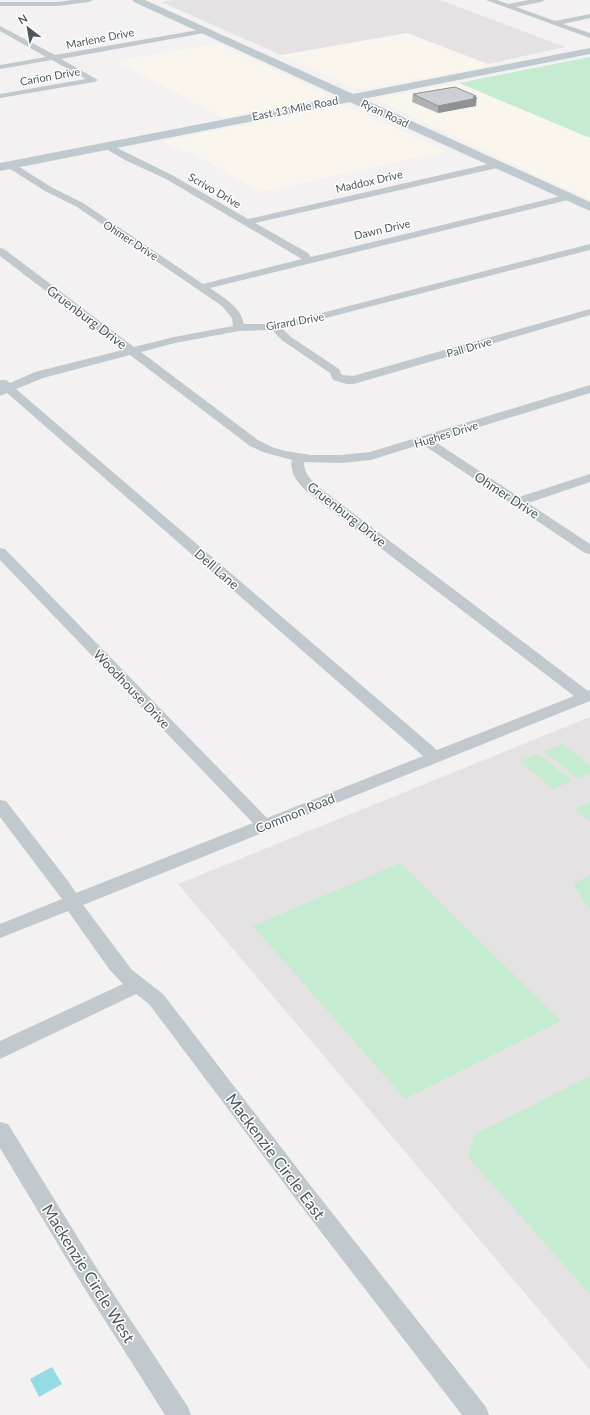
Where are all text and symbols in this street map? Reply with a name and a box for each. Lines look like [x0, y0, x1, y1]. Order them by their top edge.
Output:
north arrow [8, 8, 48, 48]
text: N [16, 11, 30, 27]
street label: Marlene Drive [65, 25, 135, 51]
street label: Carion Drive [19, 64, 81, 88]
street label: East 13 Mile Road [251, 93, 339, 123]
street label: Ryan Road [359, 96, 411, 130]
street label: Maddox Drive [334, 167, 404, 195]
street label: Scrivo Drive [186, 170, 244, 210]
street label: Dawn Drive [353, 216, 412, 242]
street label: Ohmer Drive [101, 218, 161, 263]
street label: Gruenburg Drive [44, 282, 130, 352]
street label: Girard Drive [265, 309, 325, 333]
street label: Pall Drive [445, 334, 493, 360]
street label: Hughes Drive [413, 418, 480, 450]
street label: Ohmer Drive [472, 468, 542, 522]
street label: Gruenburg Drive [304, 478, 390, 550]
street label: Dell Lane [192, 545, 242, 593]
street label: Woodhouse Drive [90, 646, 174, 732]
street label: Common Road [253, 790, 337, 836]
street label: Mackenzie Circle East [222, 1089, 330, 1223]
street label: Mackenzie Circle West [39, 1200, 139, 1346]

